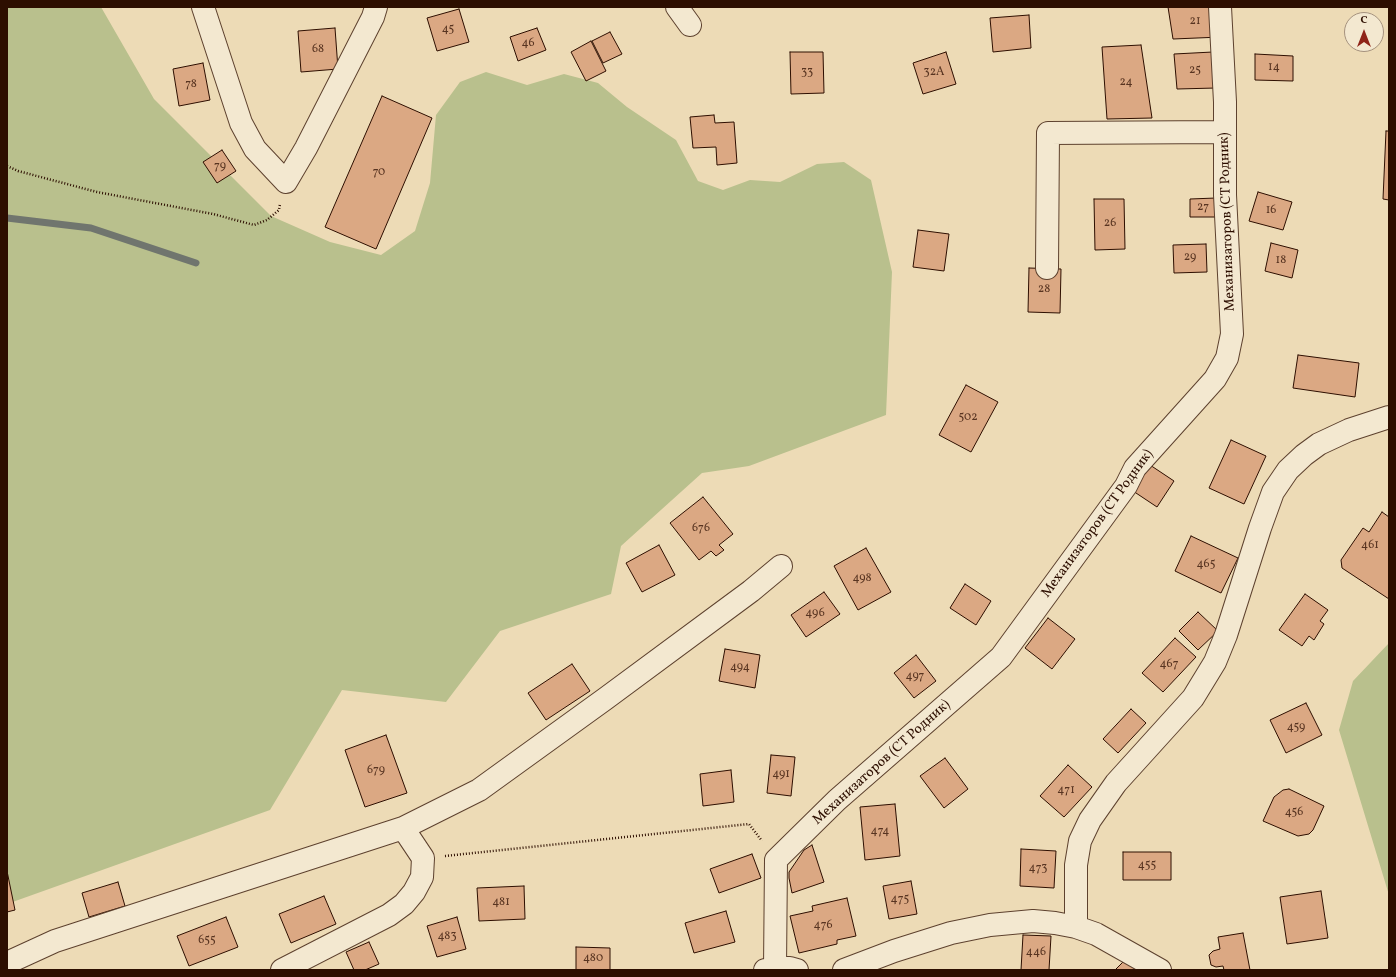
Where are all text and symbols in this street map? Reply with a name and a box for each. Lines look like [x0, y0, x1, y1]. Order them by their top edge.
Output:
north arrow [1344, 12, 1384, 52]
text: С [1360, 13, 1368, 28]
house number: 21 [1189, 15, 1201, 29]
house number: 45 [442, 23, 454, 37]
house number: 46 [521, 37, 535, 51]
house number: 68 [312, 43, 324, 57]
house number: 14 [1268, 61, 1280, 75]
house number: 25 [1189, 64, 1201, 78]
house number: 33 [801, 66, 813, 80]
house number: 32А [923, 66, 945, 80]
house number: 24 [1119, 76, 1133, 90]
house number: 78 [185, 78, 197, 92]
street label: Механизаторов (СТ Родник) [1216, 132, 1240, 312]
house number: 79 [214, 160, 226, 174]
house number: 70 [373, 166, 385, 180]
house number: 27 [1197, 201, 1209, 215]
house number: 16 [1266, 204, 1276, 218]
house number: 26 [1104, 217, 1116, 231]
house number: 29 [1184, 251, 1196, 265]
house number: 18 [1276, 254, 1286, 268]
house number: 28 [1038, 283, 1050, 297]
house number: 502 [958, 411, 978, 425]
street label: Механизаторов (СТ Родник) [1039, 447, 1157, 601]
house number: 676 [692, 522, 710, 536]
house number: 461 [1361, 539, 1379, 553]
house number: 465 [1197, 558, 1215, 572]
house number: 498 [852, 572, 872, 586]
house number: 496 [805, 607, 825, 621]
house number: 467 [1160, 658, 1178, 672]
house number: 494 [730, 661, 750, 675]
house number: 497 [906, 670, 924, 684]
street label: Механизаторов (СТ Родник) [810, 697, 954, 829]
house number: 459 [1287, 721, 1305, 735]
house number: 679 [367, 764, 385, 778]
house number: 491 [772, 768, 790, 782]
house number: 471 [1057, 784, 1075, 798]
house number: 456 [1285, 806, 1303, 820]
house number: 474 [871, 825, 889, 839]
house number: 455 [1138, 859, 1156, 873]
house number: 473 [1029, 862, 1047, 876]
house number: 475 [891, 893, 909, 907]
house number: 481 [492, 896, 510, 910]
house number: 476 [813, 919, 833, 933]
house number: 483 [437, 930, 457, 944]
house number: 655 [198, 934, 216, 948]
house number: 446 [1026, 946, 1046, 960]
house number: 480 [583, 952, 603, 966]

